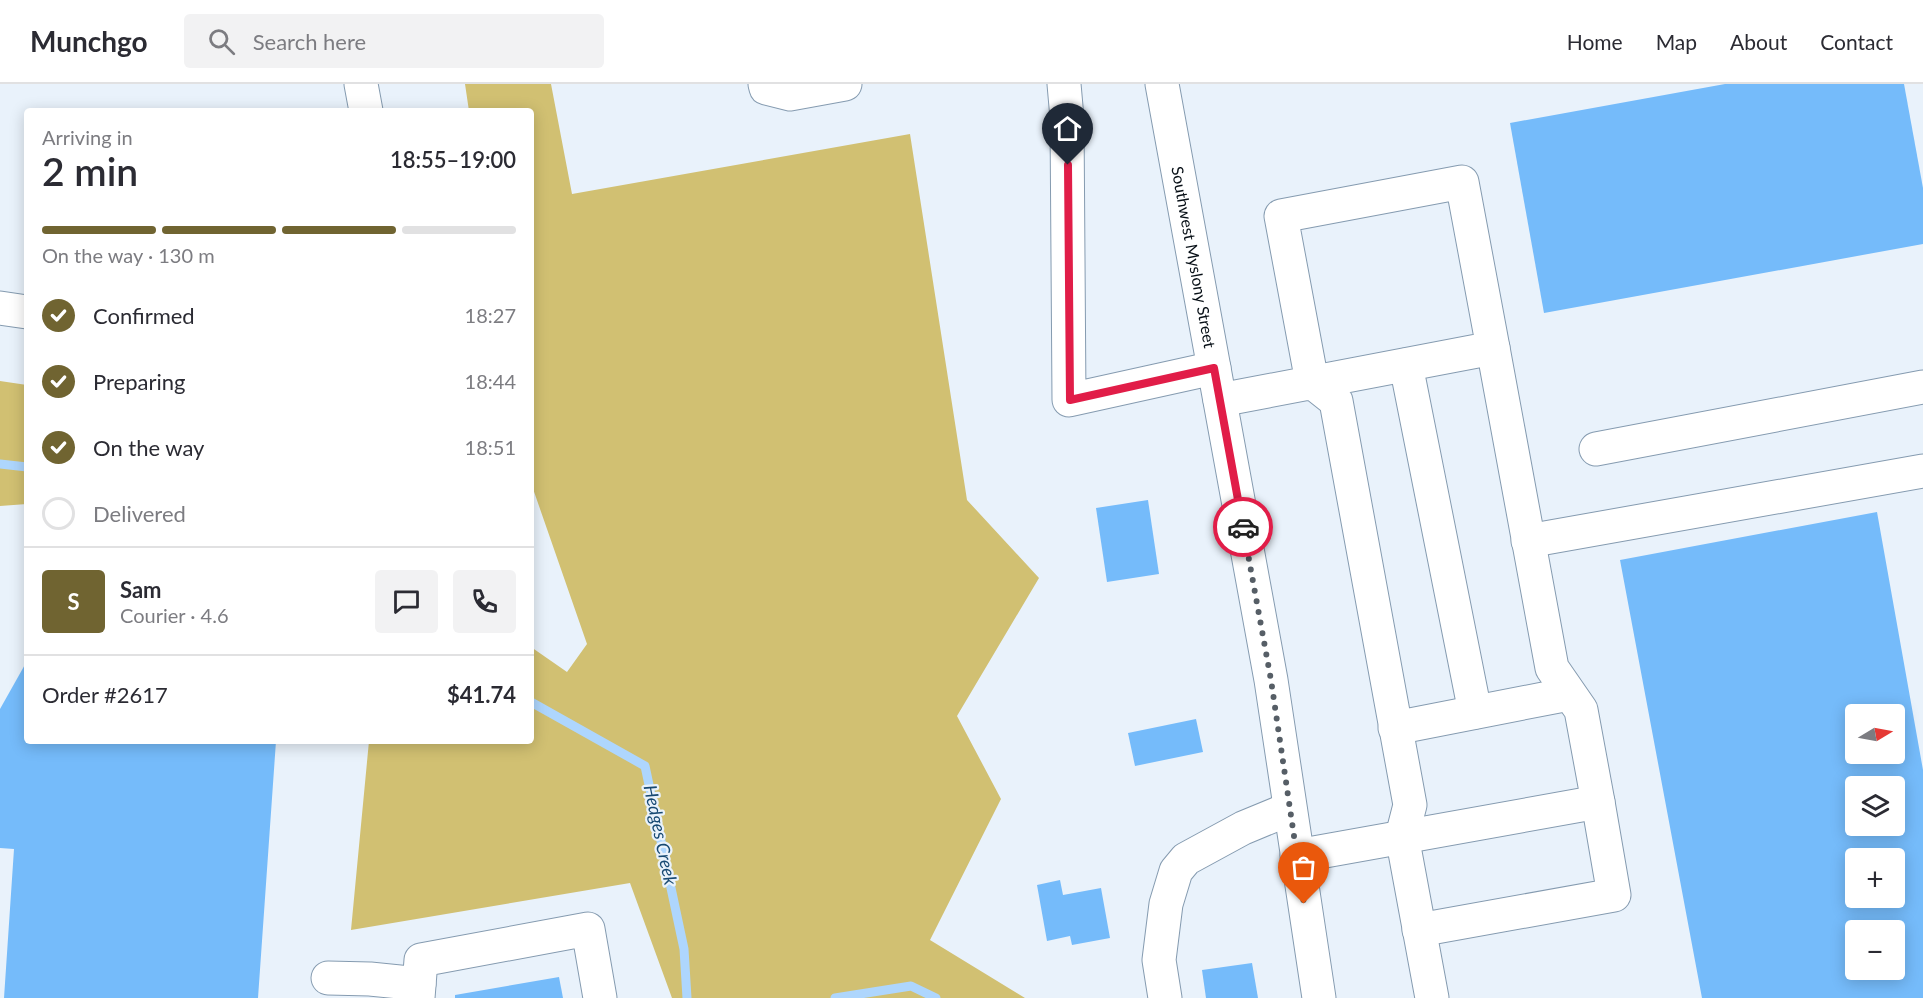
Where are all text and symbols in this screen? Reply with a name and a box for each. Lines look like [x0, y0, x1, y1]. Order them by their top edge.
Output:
search box [184, 14, 604, 68]
text: Munchgo [30, 24, 148, 58]
icon: search [205, 25, 238, 58]
text: Search here [253, 28, 366, 55]
text: Home [1567, 29, 1623, 54]
text: Map [1656, 29, 1697, 54]
text: About [1730, 29, 1787, 54]
text: Contact [1820, 29, 1893, 54]
pin [1042, 103, 1093, 165]
icon: home [1051, 112, 1084, 145]
text: Arriving in [42, 125, 133, 149]
text: 18:55–19:00 [390, 146, 516, 173]
text: 2 min [42, 148, 138, 194]
street label: Southwest Myslony Street [1168, 165, 1220, 350]
text: On the way · 130 m [42, 243, 215, 267]
icon: check [42, 299, 75, 332]
text: Confirmed [93, 302, 195, 329]
text: 18:27 [465, 303, 516, 327]
icon: check [42, 365, 75, 398]
text: Preparing [93, 368, 185, 395]
text: 18:44 [465, 369, 516, 393]
icon: check [42, 431, 75, 464]
text: On the way [93, 434, 204, 461]
text: 18:51 [465, 435, 516, 459]
courier [1213, 497, 1273, 557]
text: Delivered [93, 500, 186, 527]
icon: car [1227, 511, 1260, 544]
button: chat [375, 570, 438, 633]
button: phone [453, 570, 516, 633]
text: Sam [120, 576, 162, 603]
text: S [67, 588, 80, 615]
text: Courier · 4.6 [120, 603, 229, 627]
text: Order #2617 [42, 681, 168, 708]
text: $41.74 [447, 681, 516, 708]
north arrow [1845, 704, 1905, 764]
map controls [1845, 704, 1905, 980]
button: layers [1845, 776, 1905, 836]
water label: Hedges Creek [640, 783, 682, 887]
pin [1278, 842, 1329, 904]
button: + [1845, 848, 1905, 908]
icon: bag [1287, 851, 1320, 884]
button: − [1845, 920, 1905, 980]

